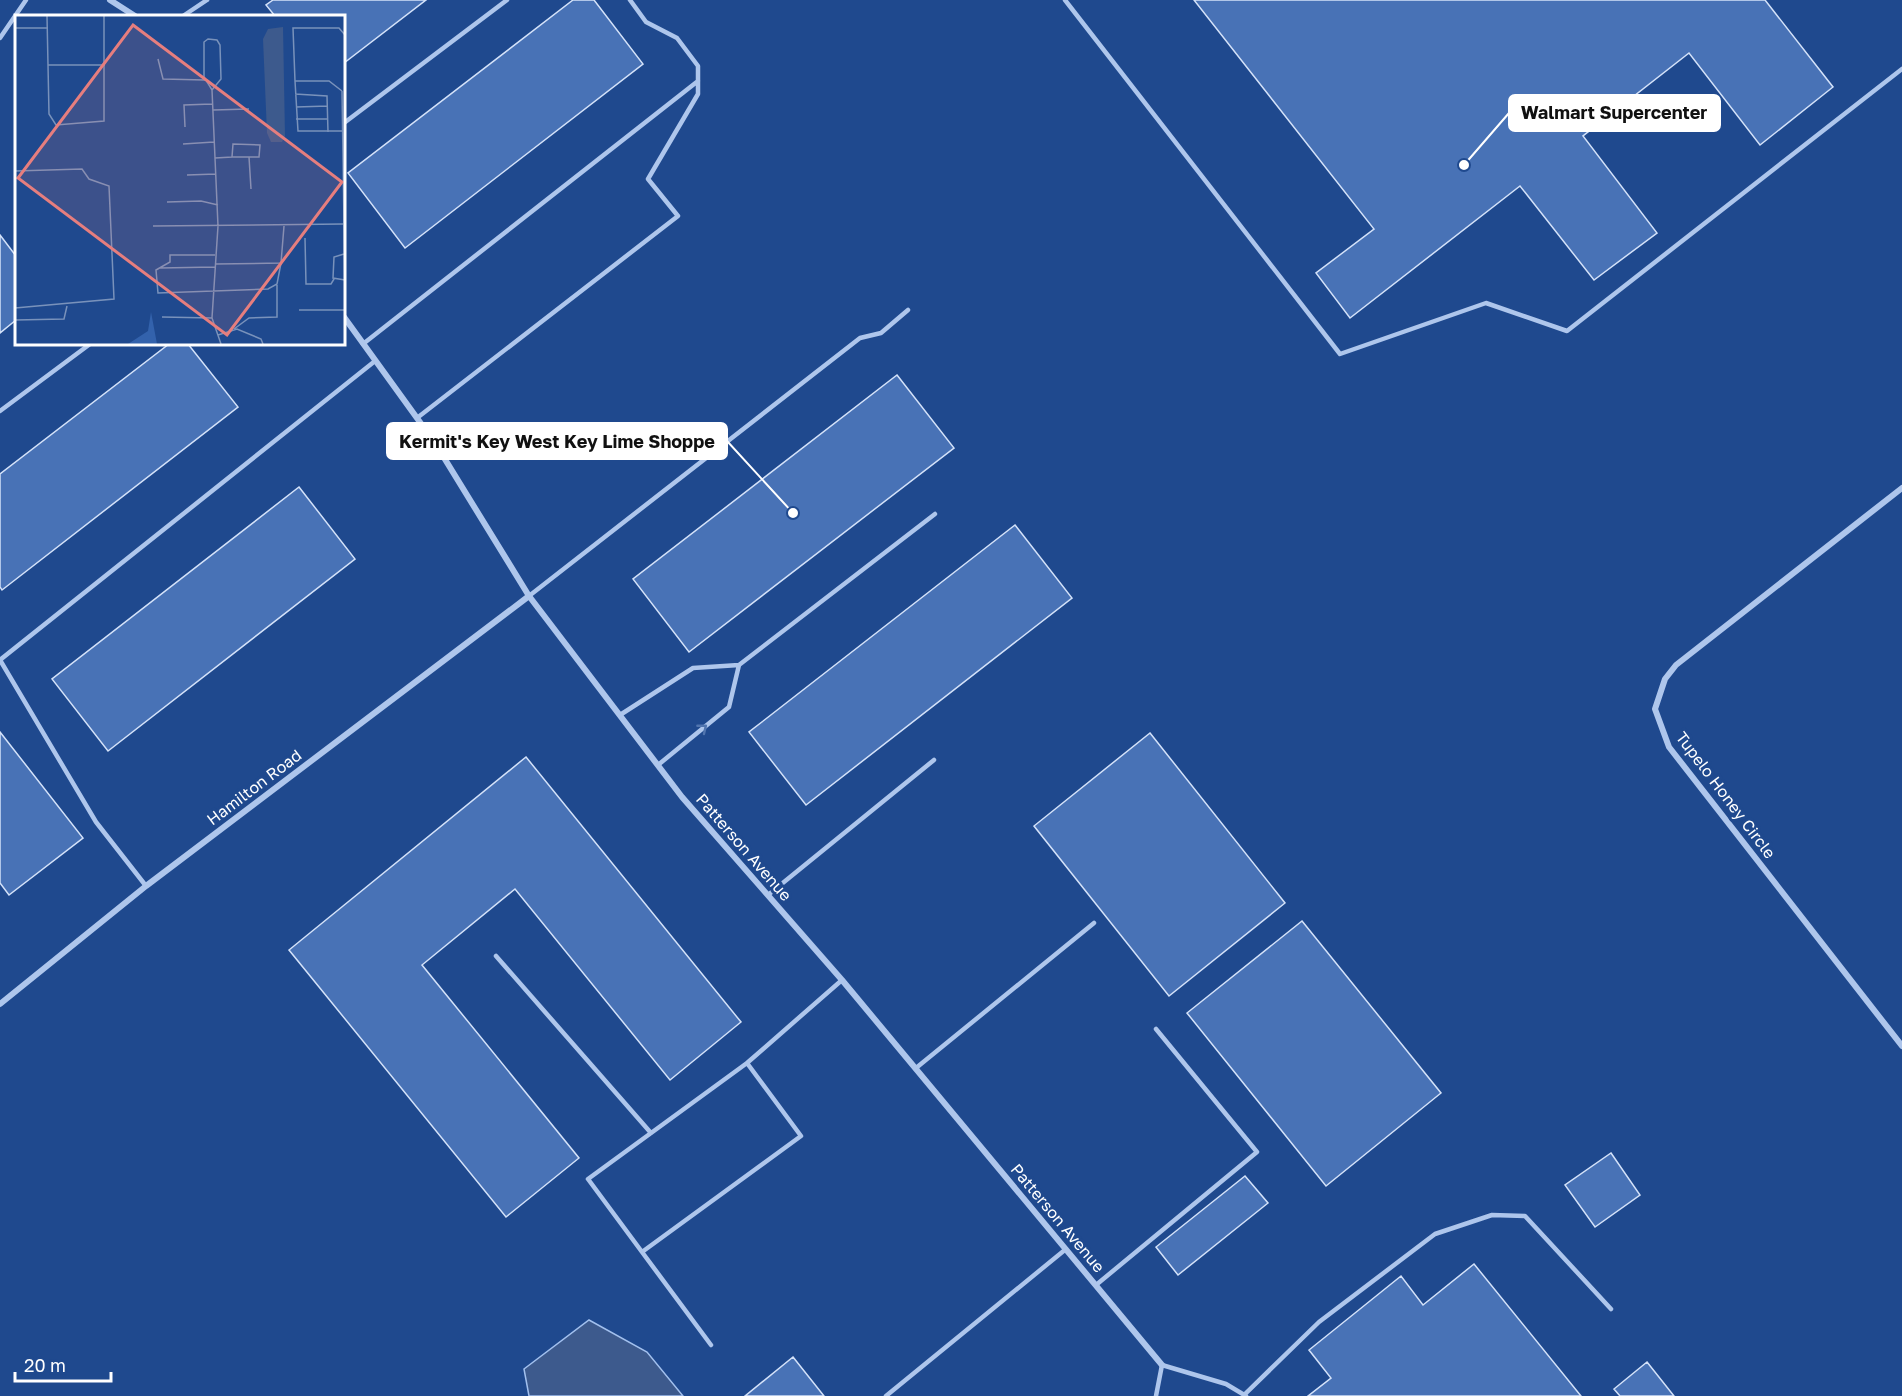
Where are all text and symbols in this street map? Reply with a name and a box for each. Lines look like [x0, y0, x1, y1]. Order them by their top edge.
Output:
inset map [15, 15, 345, 345]
callout: Walmart Supercenter [1509, 95, 1720, 131]
text: Walmart Supercenter [1521, 101, 1707, 123]
callout: Kermit's Key West Key Lime Shoppe [387, 423, 727, 459]
text: Kermit's Key West Key Lime Shoppe [399, 430, 715, 452]
one-way arrow [697, 725, 708, 736]
street label: Tupelo Honey Circle [1672, 728, 1780, 862]
street label: Hamilton Road [203, 745, 305, 829]
street label: Patterson Avenue [692, 789, 796, 905]
street label: Patterson Avenue [1007, 1160, 1109, 1276]
scale bar [15, 1345, 111, 1383]
text: 20 m [24, 1354, 66, 1376]

